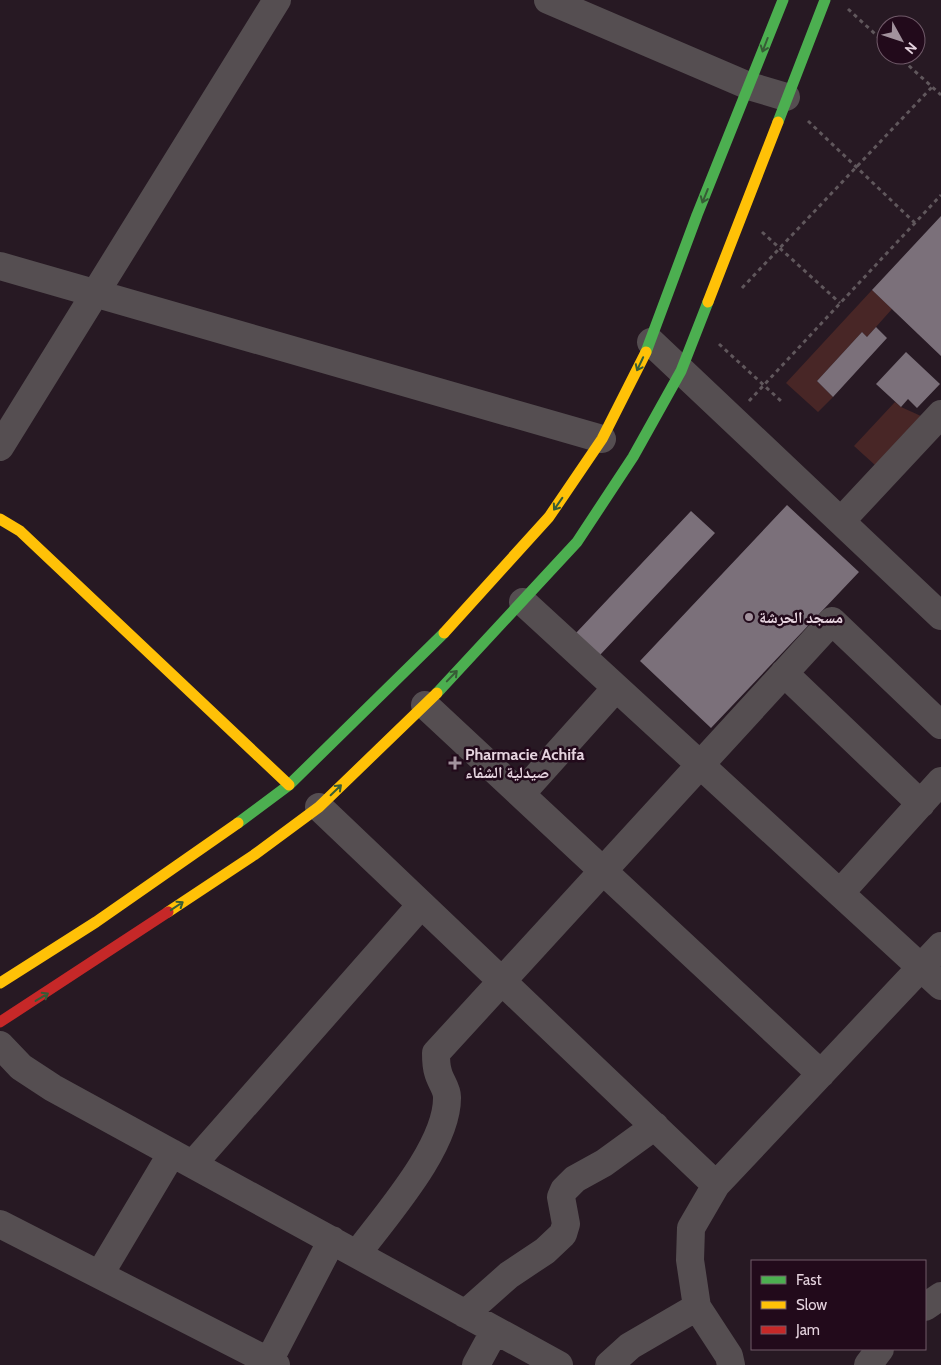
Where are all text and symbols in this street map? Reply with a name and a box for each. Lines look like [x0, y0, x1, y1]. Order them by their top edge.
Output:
north arrow [876, 15, 926, 65]
one-way arrow [760, 37, 769, 53]
text: N [901, 39, 921, 58]
one-way arrow [699, 188, 709, 203]
one-way arrow [635, 356, 645, 371]
one-way arrow [553, 497, 563, 511]
place label: مسجد الحرشة [759, 608, 843, 627]
marker: مسجد الحرشة [743, 611, 755, 623]
one-way arrow [446, 670, 458, 683]
place label: Pharmacie Achifa صيدلية الشفاء [465, 745, 584, 782]
marker: Pharmacie Achifa صيدلية الشفاء [449, 757, 461, 769]
one-way arrow [330, 785, 342, 797]
one-way arrow [169, 901, 183, 911]
one-way arrow [34, 991, 48, 1001]
legend [751, 1260, 926, 1350]
text: Fast [796, 1271, 821, 1289]
text: Slow [796, 1296, 827, 1314]
text: Jam [795, 1321, 820, 1339]

